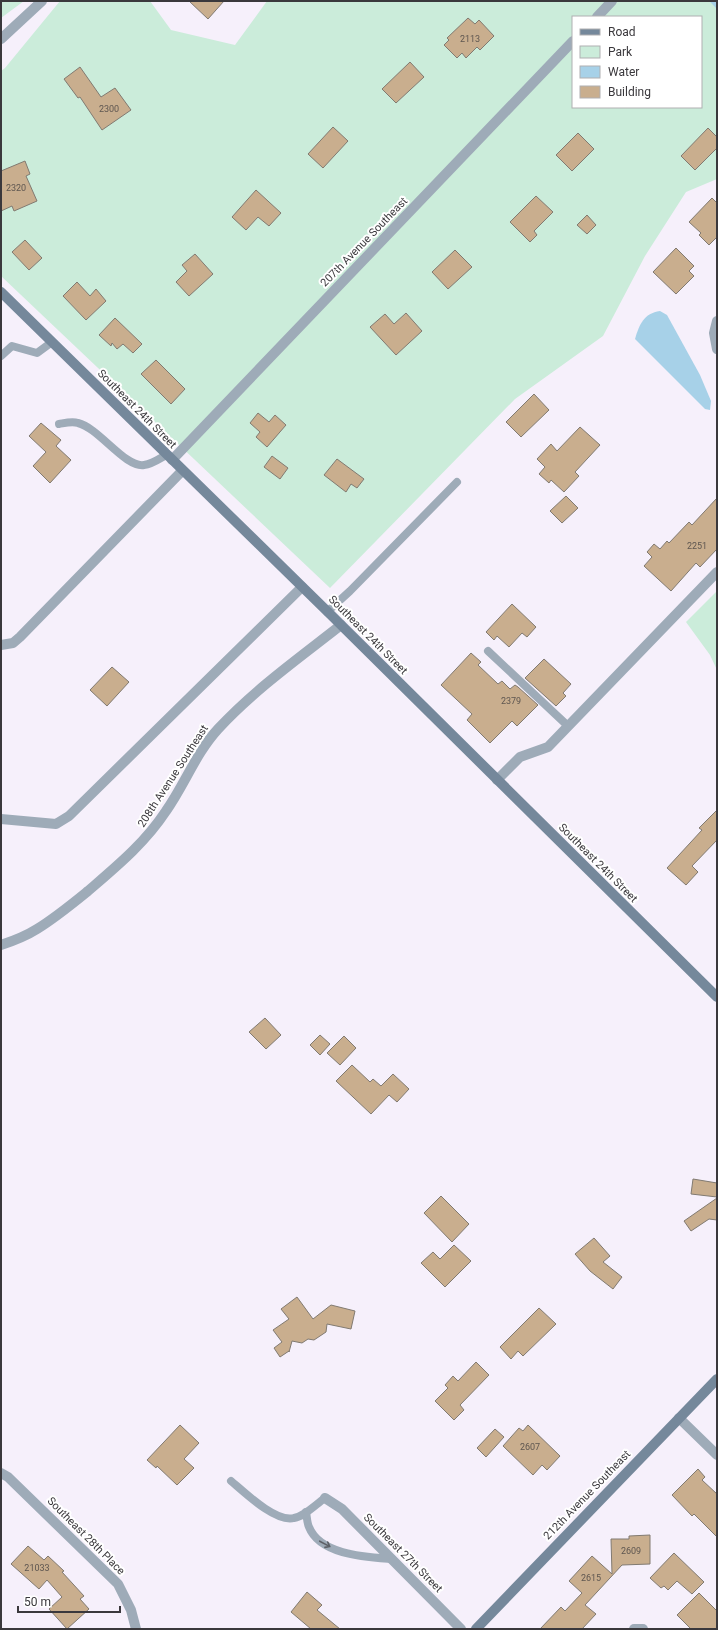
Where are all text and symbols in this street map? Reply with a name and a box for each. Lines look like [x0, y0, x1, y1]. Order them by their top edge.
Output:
legend [572, 16, 702, 108]
text: Road [608, 25, 636, 39]
house number: 2113 [460, 34, 480, 44]
text: Park [608, 45, 633, 59]
text: Water [608, 65, 639, 79]
text: Building [608, 85, 651, 99]
house number: 2300 [99, 104, 119, 114]
house number: 2320 [6, 183, 26, 193]
street label: 207th Avenue Southeast [318, 194, 410, 289]
street label: Southeast 24th Street [95, 367, 179, 451]
house number: 2251 [687, 541, 707, 551]
street label: Southeast 24th Street [326, 593, 410, 677]
house number: 2379 [501, 696, 521, 706]
street label: 208th Avenue Southeast [135, 722, 211, 830]
street label: Southeast 24th Street [556, 821, 640, 905]
house number: 2607 [520, 1442, 540, 1452]
street label: 212th Avenue Southeast [541, 1447, 633, 1542]
street label: Southeast 28th Place [45, 1495, 128, 1578]
street label: Southeast 27th Street [361, 1511, 445, 1595]
one-way arrow [318, 1541, 330, 1548]
house number: 2609 [621, 1546, 641, 1556]
house number: 21033 [24, 1563, 50, 1573]
house number: 2615 [581, 1573, 601, 1583]
scale bar [18, 1588, 120, 1614]
text: 50 m [24, 1595, 51, 1609]

